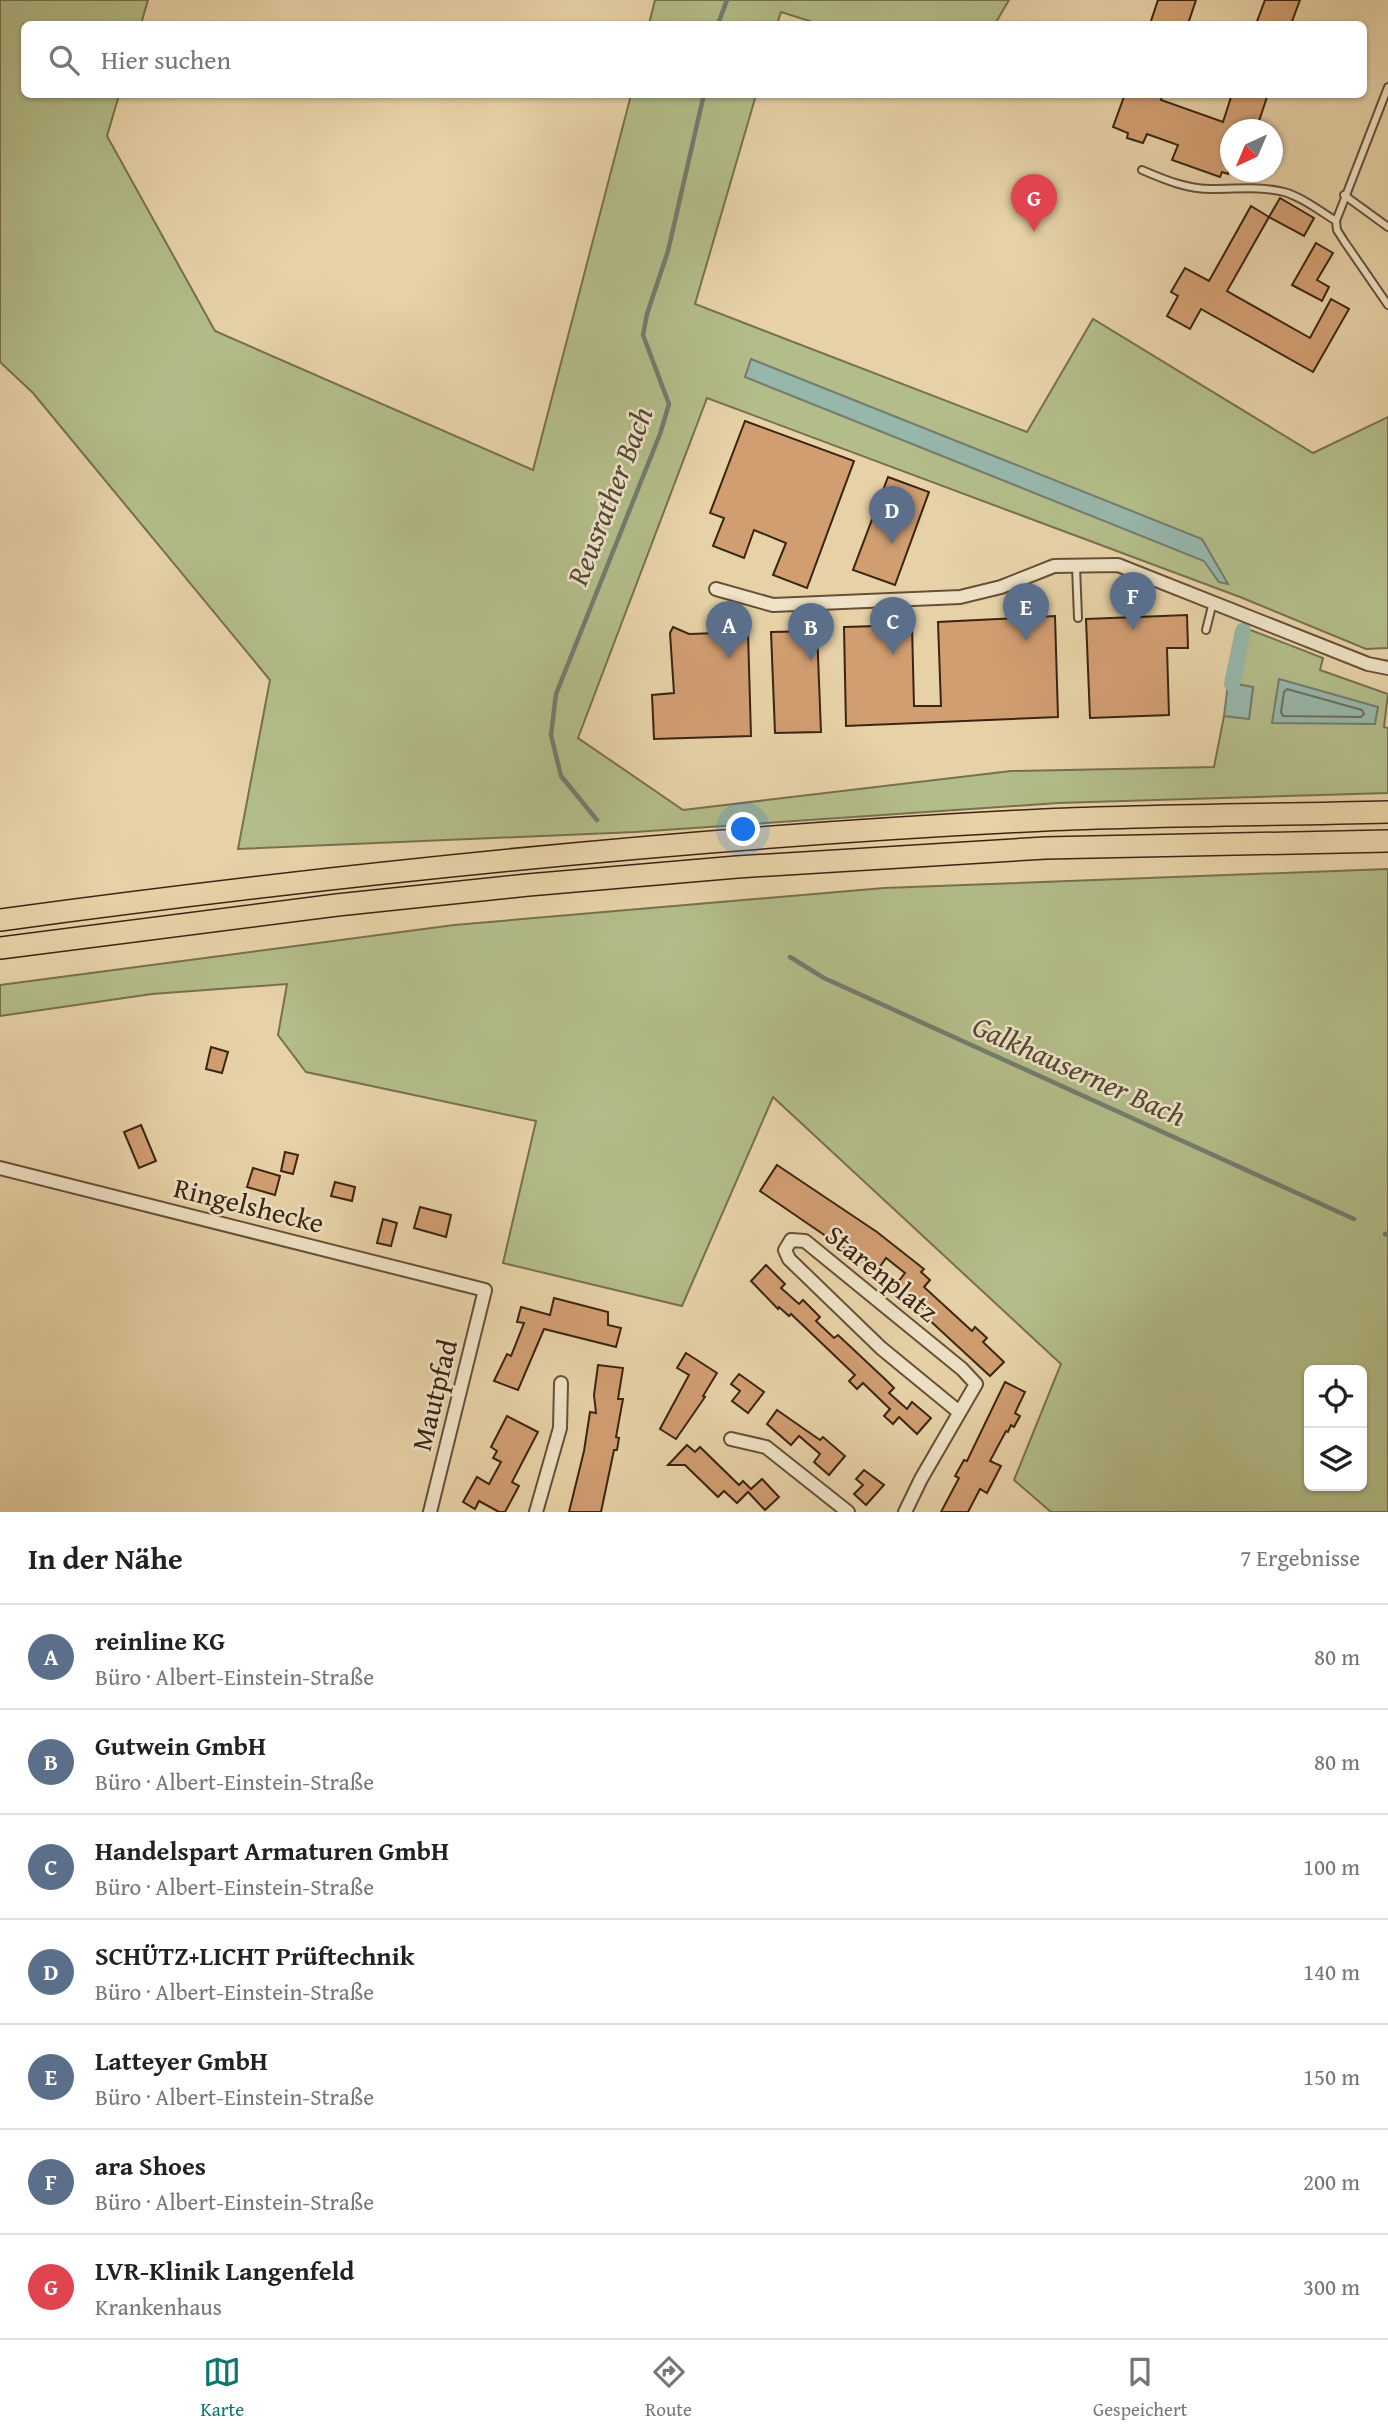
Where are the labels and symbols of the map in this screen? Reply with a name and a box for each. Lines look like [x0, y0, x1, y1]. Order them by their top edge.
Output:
north arrow [1220, 119, 1283, 182]
pin: G [1011, 174, 1057, 232]
water label: Reusrather Bach [554, 400, 663, 592]
pin: D [869, 486, 915, 544]
pin: F [1110, 572, 1156, 630]
pin: E [1003, 583, 1049, 641]
pin: C [870, 597, 916, 655]
pin: A [706, 601, 752, 659]
pin: B [788, 603, 834, 661]
your location [726, 812, 760, 846]
water label: Galkhauserner Bach [966, 1003, 1193, 1137]
street label: Ringelshecke [170, 1166, 329, 1243]
street label: Starenplatz [817, 1214, 948, 1331]
street label: Mautpfad [400, 1335, 467, 1455]

